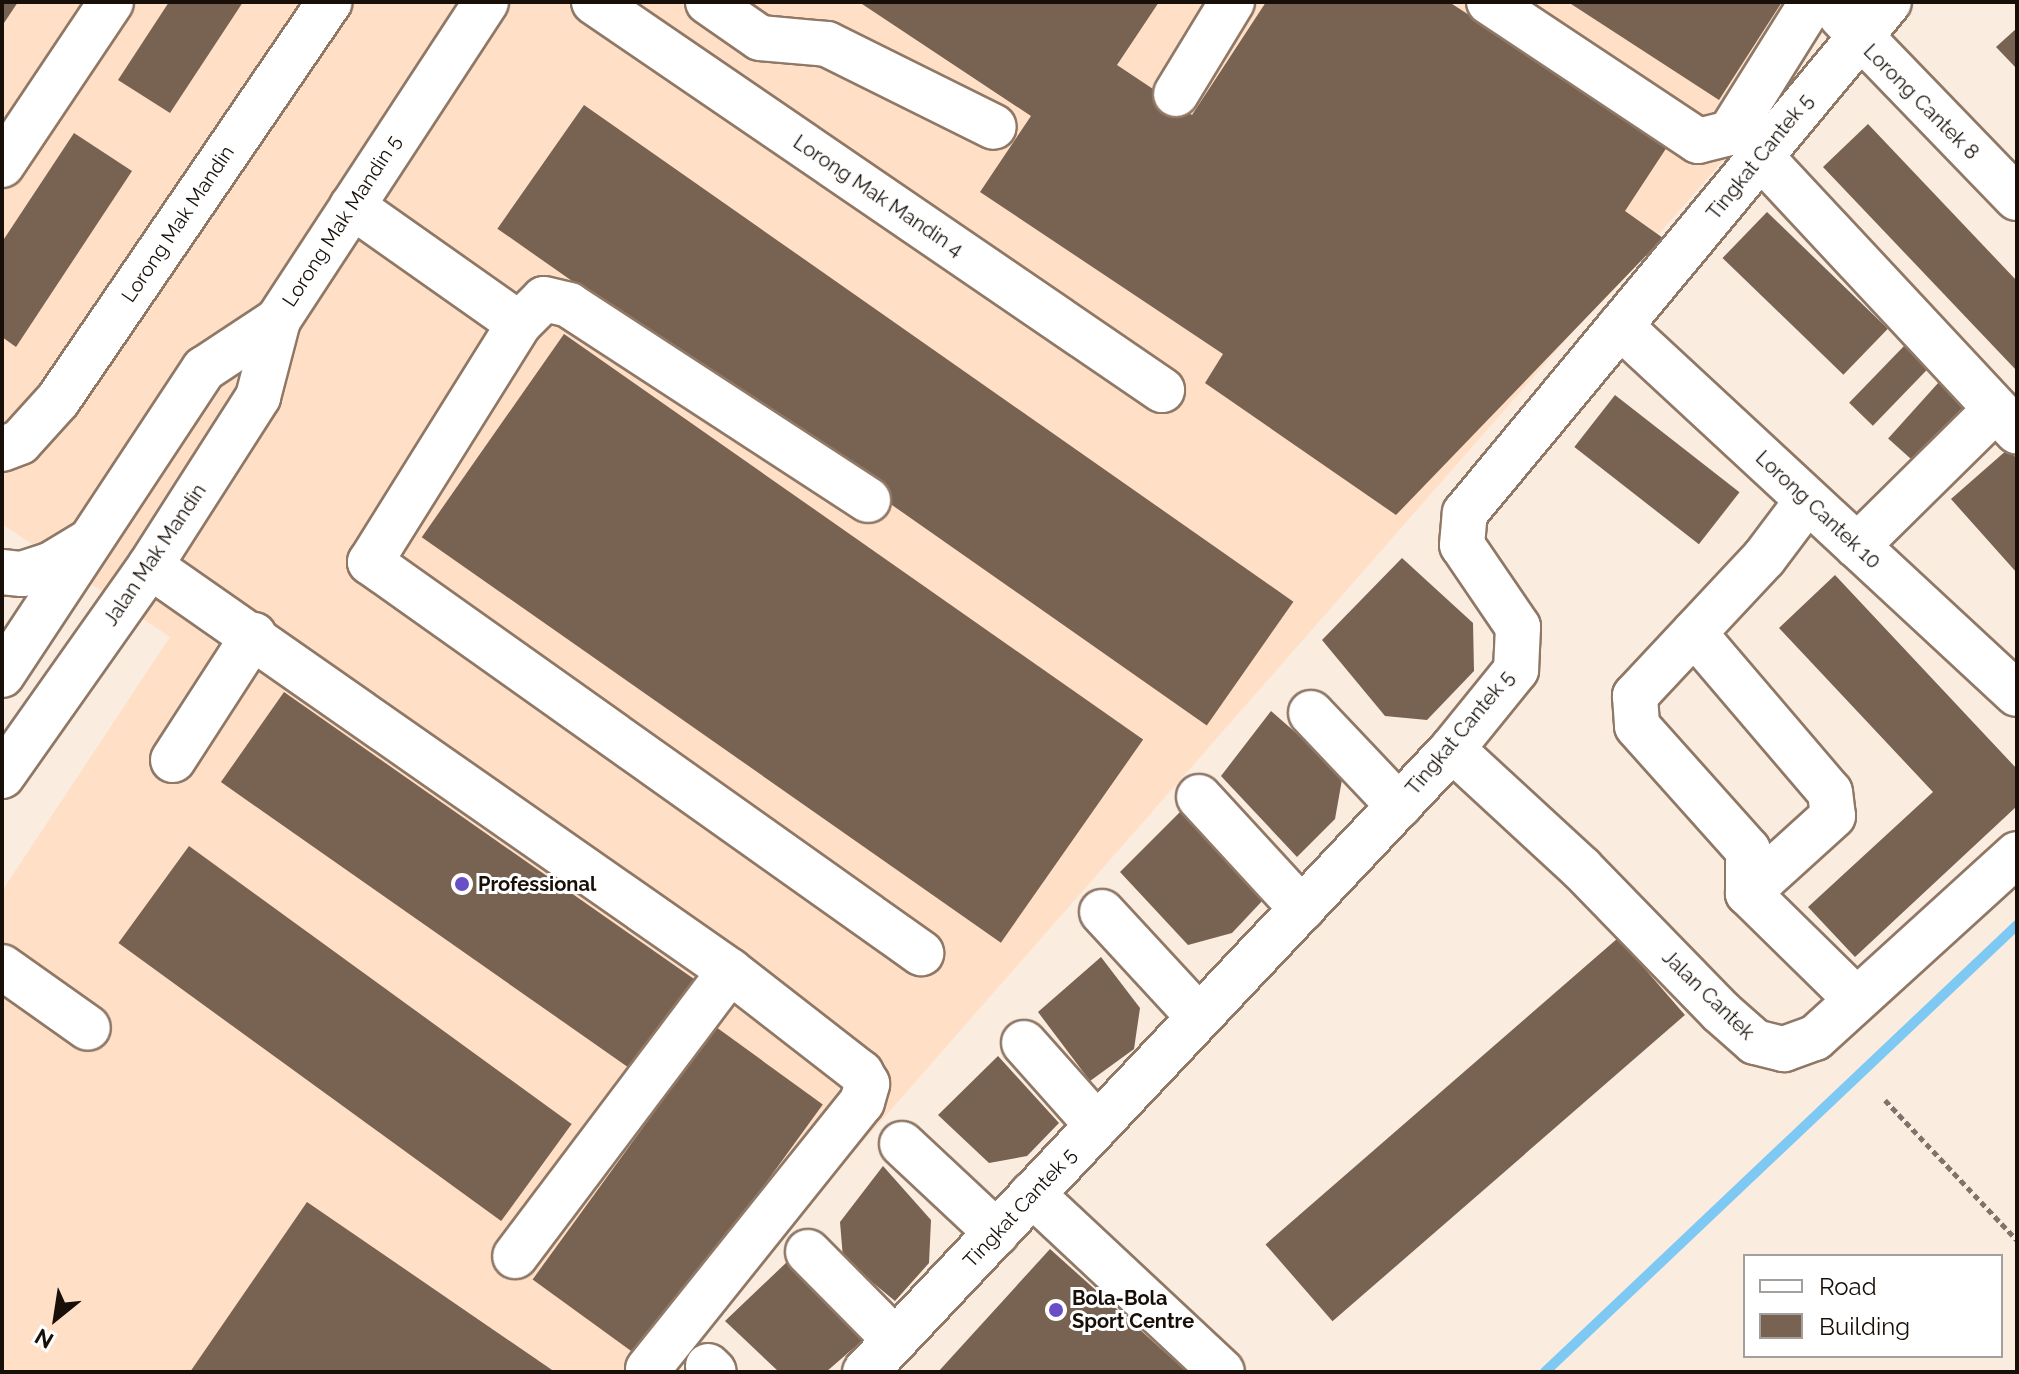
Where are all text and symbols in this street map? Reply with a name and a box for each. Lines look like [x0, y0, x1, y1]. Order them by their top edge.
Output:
street label: Lorong Cantek 8 [1858, 39, 1984, 165]
street label: Tingkat Cantek 5 [1702, 89, 1818, 225]
street label: Lorong Mak Mandin 4 [789, 130, 967, 262]
street label: Lorong Mak Mandin 5 [278, 131, 406, 311]
street label: Lorong Mak Mandin [117, 141, 239, 307]
street label: Lorong Cantek 10 [1751, 446, 1885, 574]
street label: Jalan Mak Mandin [99, 479, 211, 631]
street label: Tingkat Cantek 5 [1401, 666, 1519, 800]
place label: Professional [478, 872, 596, 896]
marker: Professional [453, 875, 471, 893]
street label: Jalan Cantek [1657, 945, 1759, 1045]
street label: Tingkat Cantek 5 [958, 1143, 1082, 1273]
legend [1743, 1254, 2003, 1358]
text: Road [1819, 1272, 1877, 1301]
north arrow [16, 1278, 96, 1358]
place label: Bola-Bola Sport Centre [1072, 1286, 1194, 1333]
marker: Bola-Bola Sport Centre [1047, 1301, 1065, 1319]
text: Building [1819, 1312, 1910, 1341]
text: N [30, 1323, 58, 1354]

